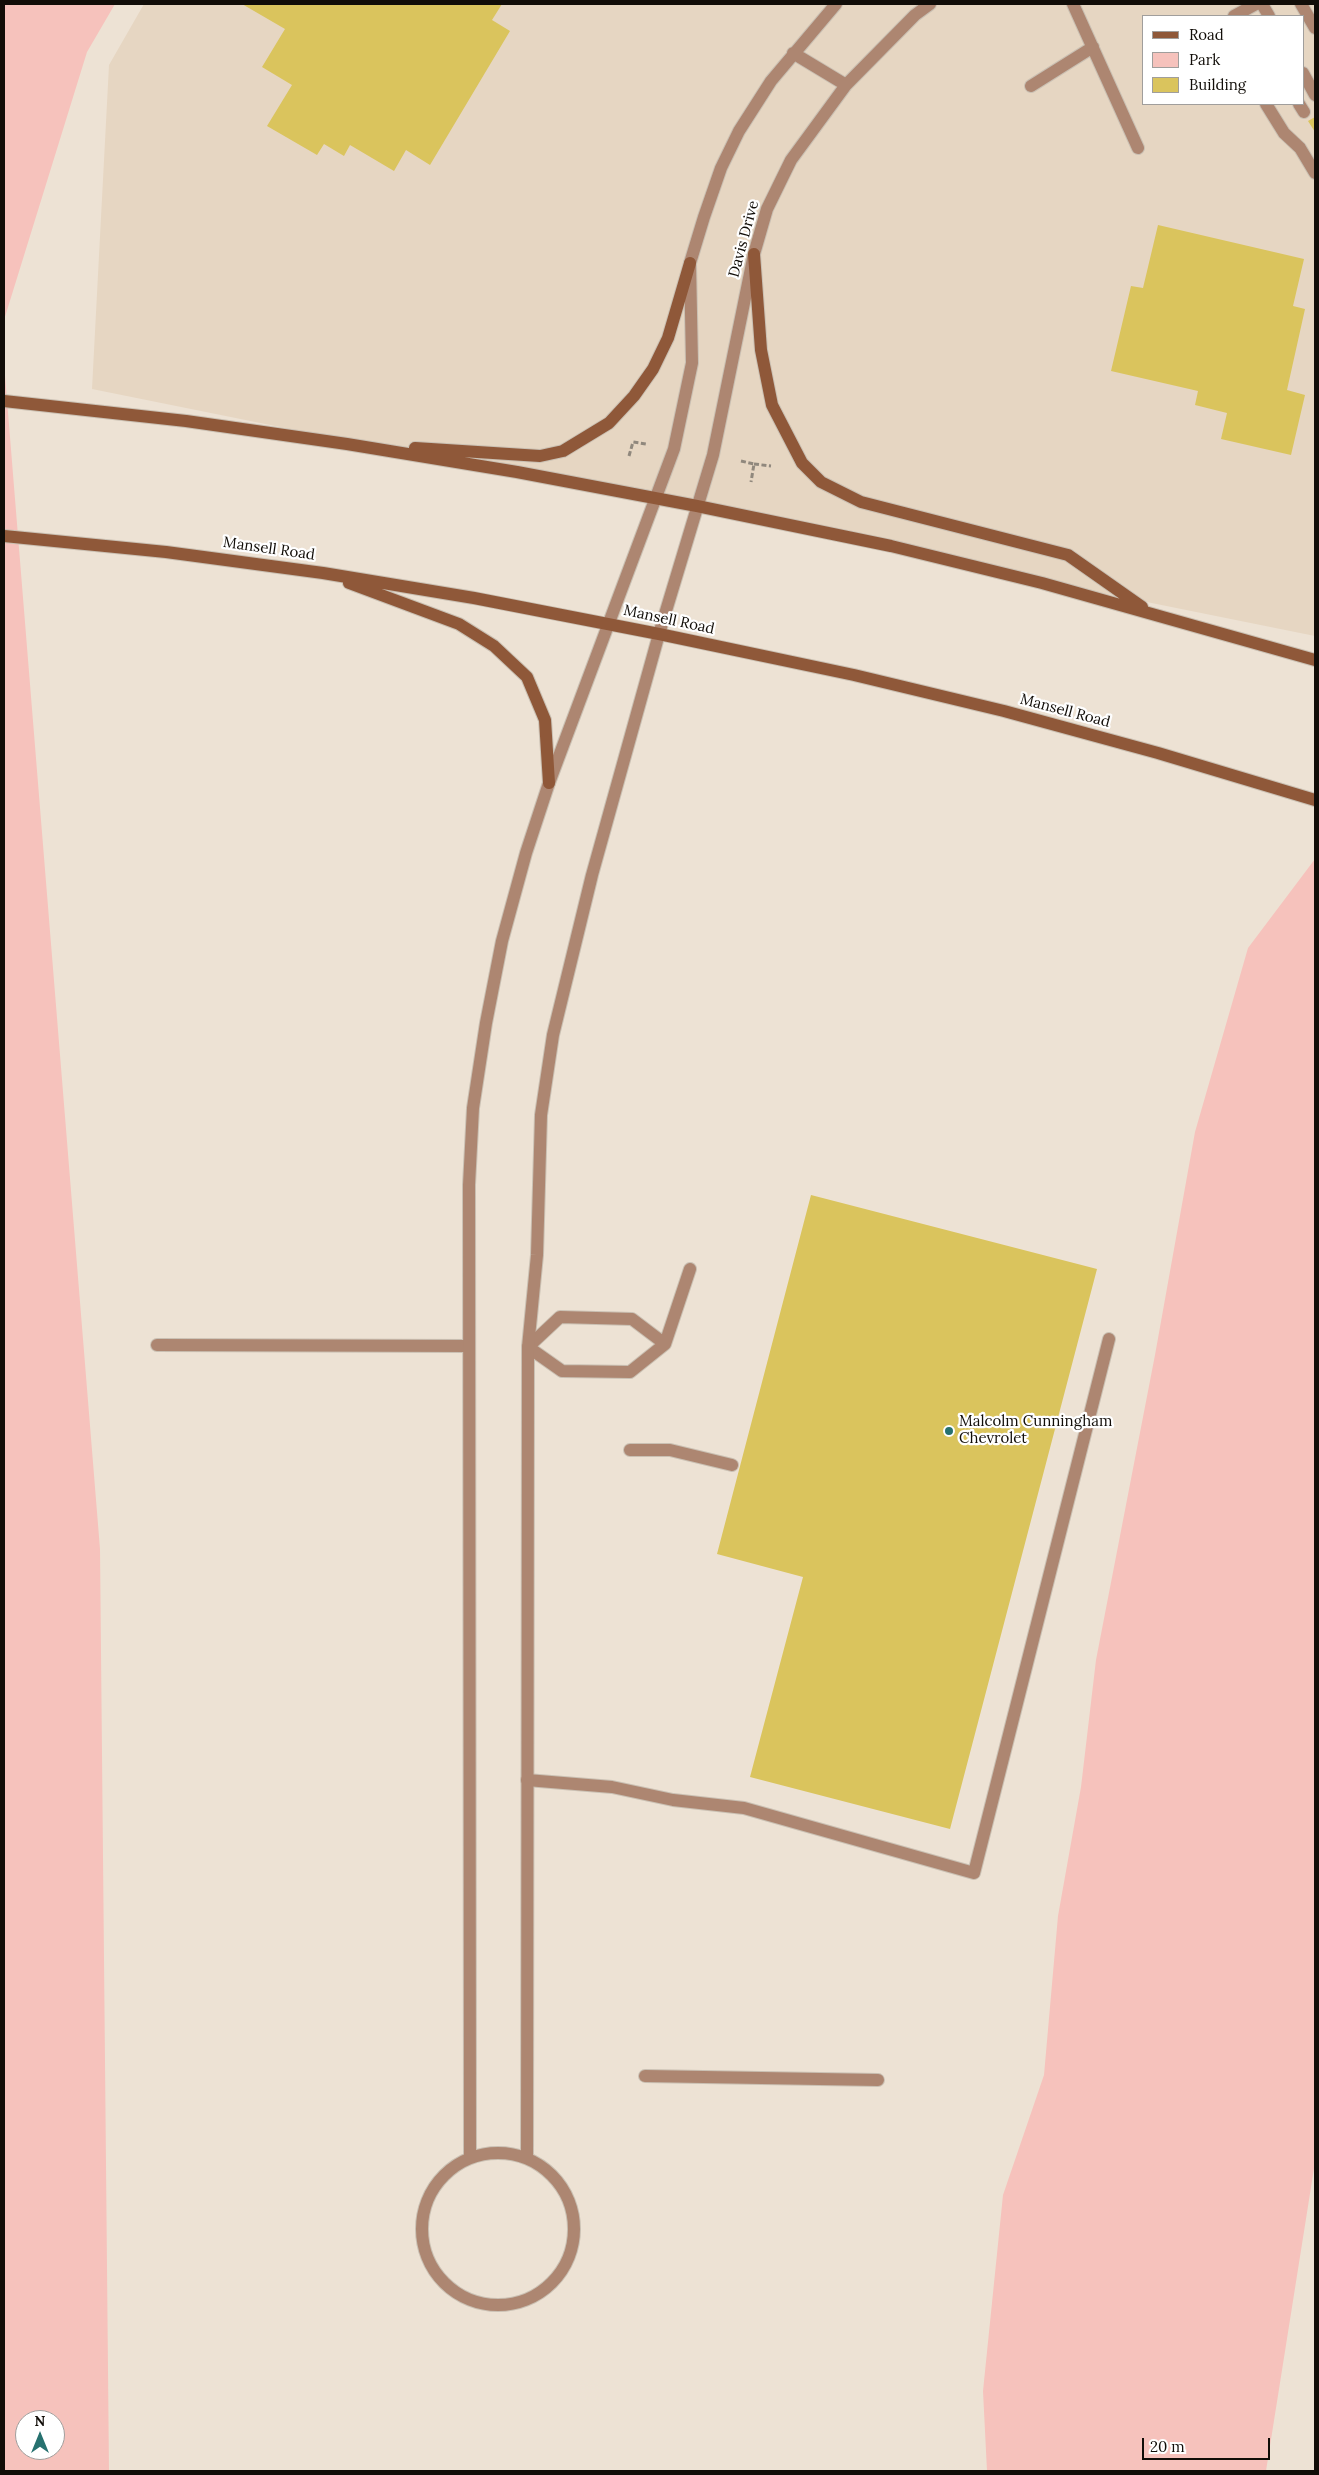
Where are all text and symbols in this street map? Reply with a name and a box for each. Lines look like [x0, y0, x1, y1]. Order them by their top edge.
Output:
legend [1142, 15, 1304, 105]
text: Road [1189, 25, 1224, 44]
text: Park [1189, 50, 1220, 69]
text: Building [1189, 75, 1246, 94]
street label: Davis Drive [725, 199, 763, 279]
street label: Mansell Road [222, 534, 316, 564]
street label: Mansell Road [622, 602, 716, 638]
street label: Mansell Road [1018, 690, 1112, 732]
place label: Malcolm Cunningham Chevrolet [959, 1413, 1112, 1448]
marker: Malcolm Cunningham Chevrolet [943, 1425, 955, 1437]
north arrow [15, 2410, 65, 2460]
text: N [35, 2412, 45, 2430]
scale bar [1144, 2428, 1272, 2460]
text: 20 m [1150, 2437, 1185, 2456]

